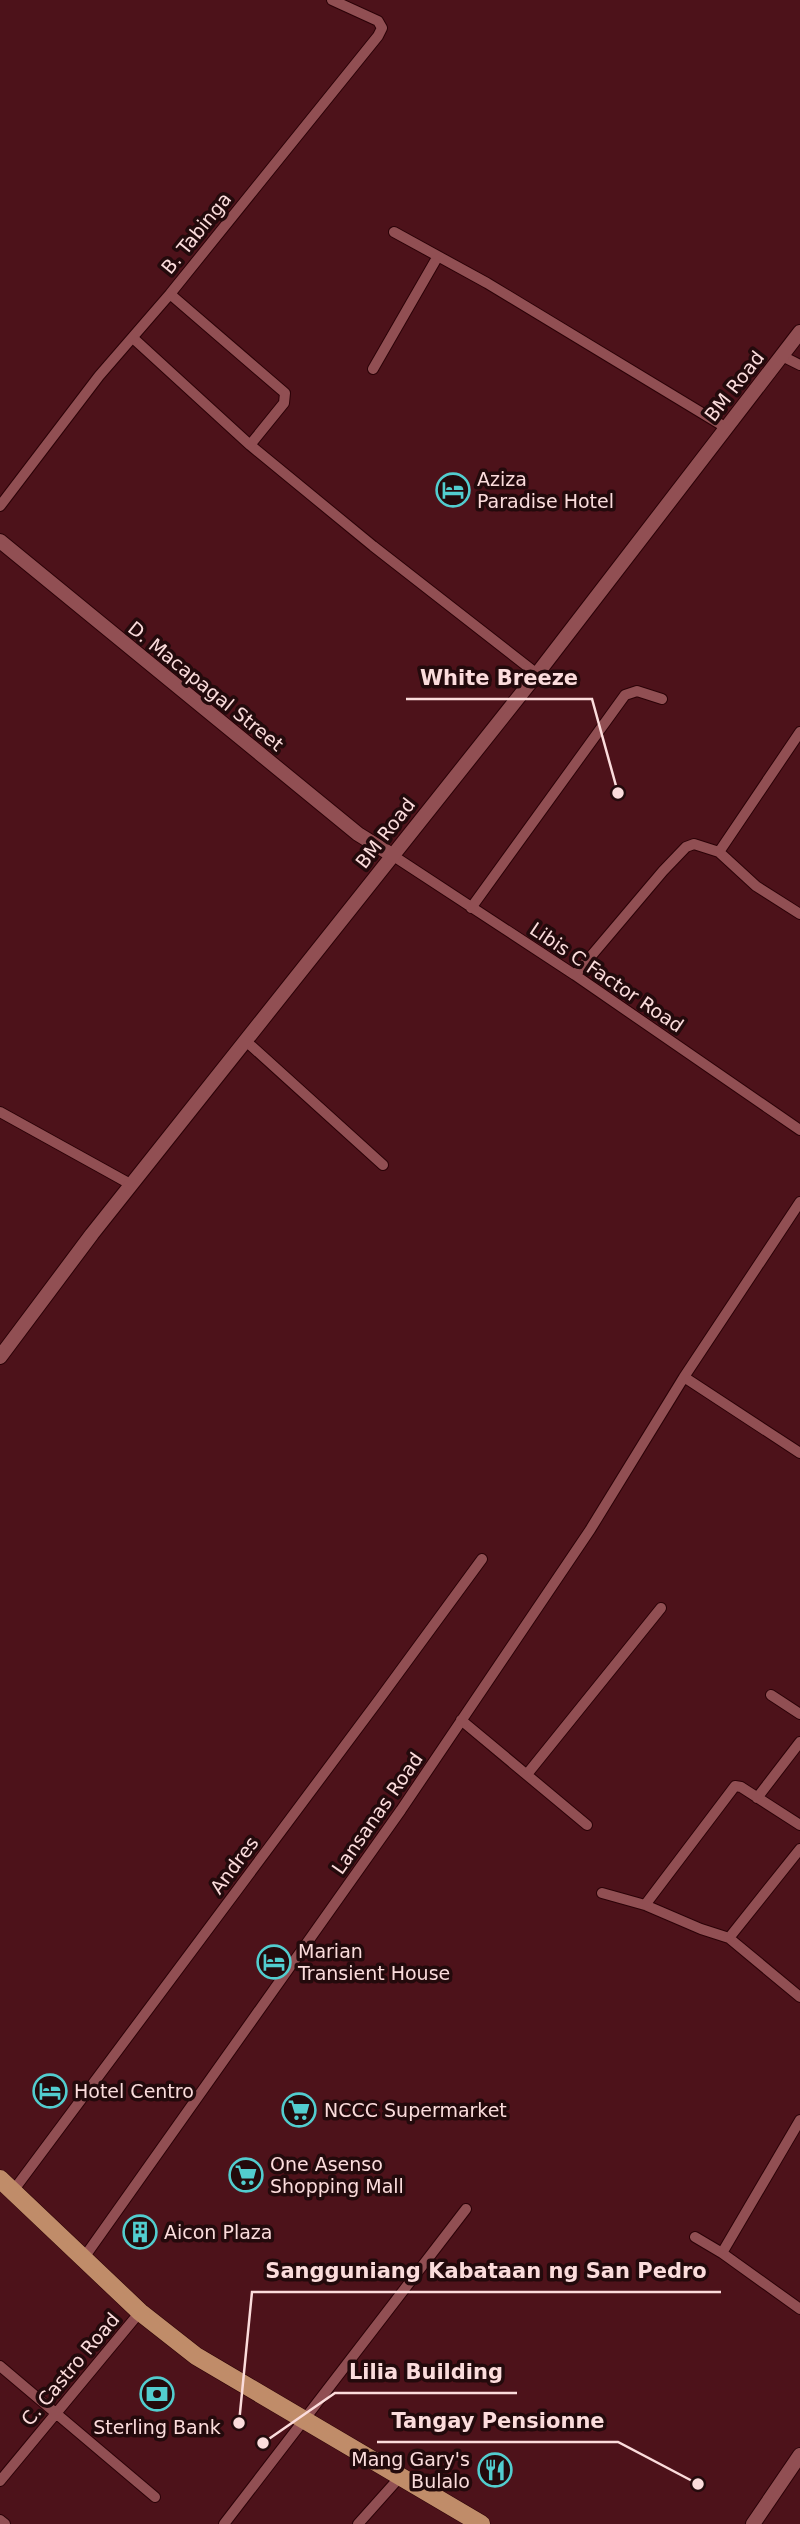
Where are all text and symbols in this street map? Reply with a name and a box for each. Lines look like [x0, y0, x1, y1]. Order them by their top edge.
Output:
street label: B. Tabinga [157, 188, 235, 278]
street label: BM Road [700, 346, 768, 426]
place label: Aziza Paradise Hotel [477, 468, 614, 512]
hotel icon: Aziza Paradise Hotel [434, 471, 472, 509]
street label: D. Macapagal Street [124, 617, 288, 755]
callout: White Breeze [406, 657, 592, 699]
text: White Breeze [420, 666, 578, 690]
street label: BM Road [351, 793, 419, 873]
street label: Libis C Factor Road [526, 917, 688, 1037]
street label: Lansanas Road [327, 1748, 427, 1878]
street label: Andres [205, 1832, 263, 1898]
place label: Marian Transient House [297, 1940, 450, 1984]
hotel icon: Marian Transient House [255, 1943, 293, 1981]
hotel icon: Hotel Centro [31, 2072, 69, 2110]
place label: Hotel Centro [74, 2080, 194, 2102]
supermarket icon: NCCC Supermarket [280, 2091, 318, 2129]
place label: NCCC Supermarket [324, 2099, 507, 2121]
place label: One Asenso Shopping Mall [270, 2153, 404, 2197]
supermarket icon: One Asenso Shopping Mall [227, 2156, 265, 2194]
building icon: Aicon Plaza [121, 2213, 159, 2251]
place label: Aicon Plaza [164, 2221, 272, 2243]
callout: Sangguniang Kabataan ng San Pedro [252, 2250, 721, 2292]
text: Sangguniang Kabataan ng San Pedro [265, 2259, 707, 2283]
street label: C. Castro Road [16, 2308, 124, 2430]
callout: Lilia Building [335, 2351, 517, 2393]
text: Lilia Building [349, 2360, 503, 2384]
bank icon: Sterling Bank [138, 2375, 176, 2413]
callout: Tangay Pensionne [377, 2400, 618, 2442]
text: Tangay Pensionne [391, 2409, 605, 2433]
place label: Sterling Bank [93, 2416, 221, 2438]
place label: Mang Gary's Bulalo [351, 2448, 470, 2492]
restaurant icon: Mang Gary's Bulalo [476, 2451, 514, 2489]

